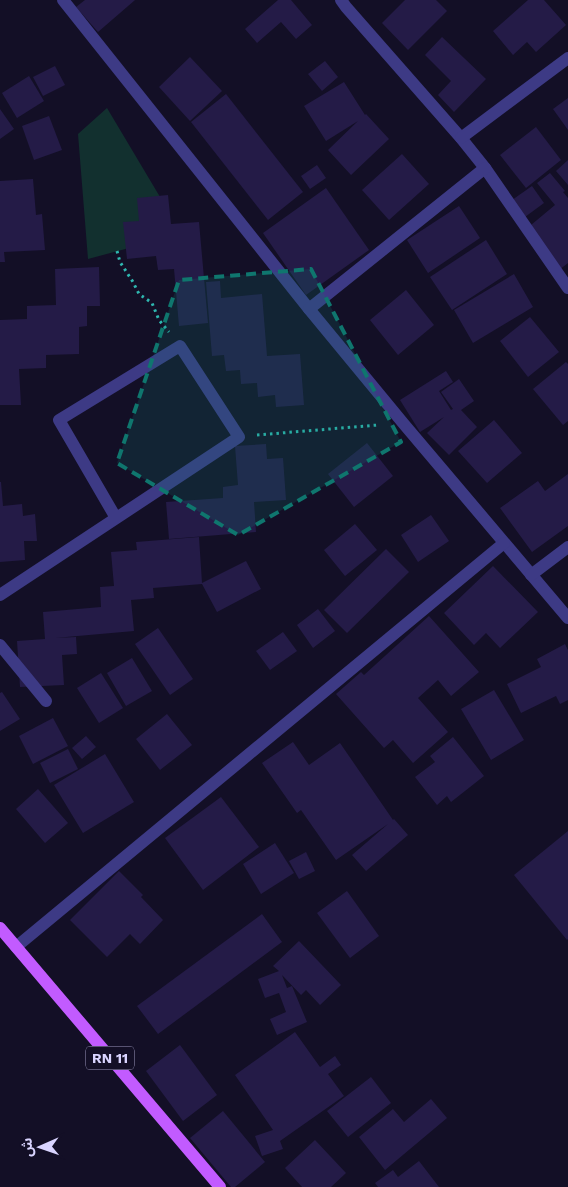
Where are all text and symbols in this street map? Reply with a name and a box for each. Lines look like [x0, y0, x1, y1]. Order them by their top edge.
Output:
road number: RN 11 [86, 1046, 134, 1070]
north arrow [15, 1122, 65, 1172]
text: ش [19, 1138, 35, 1157]

